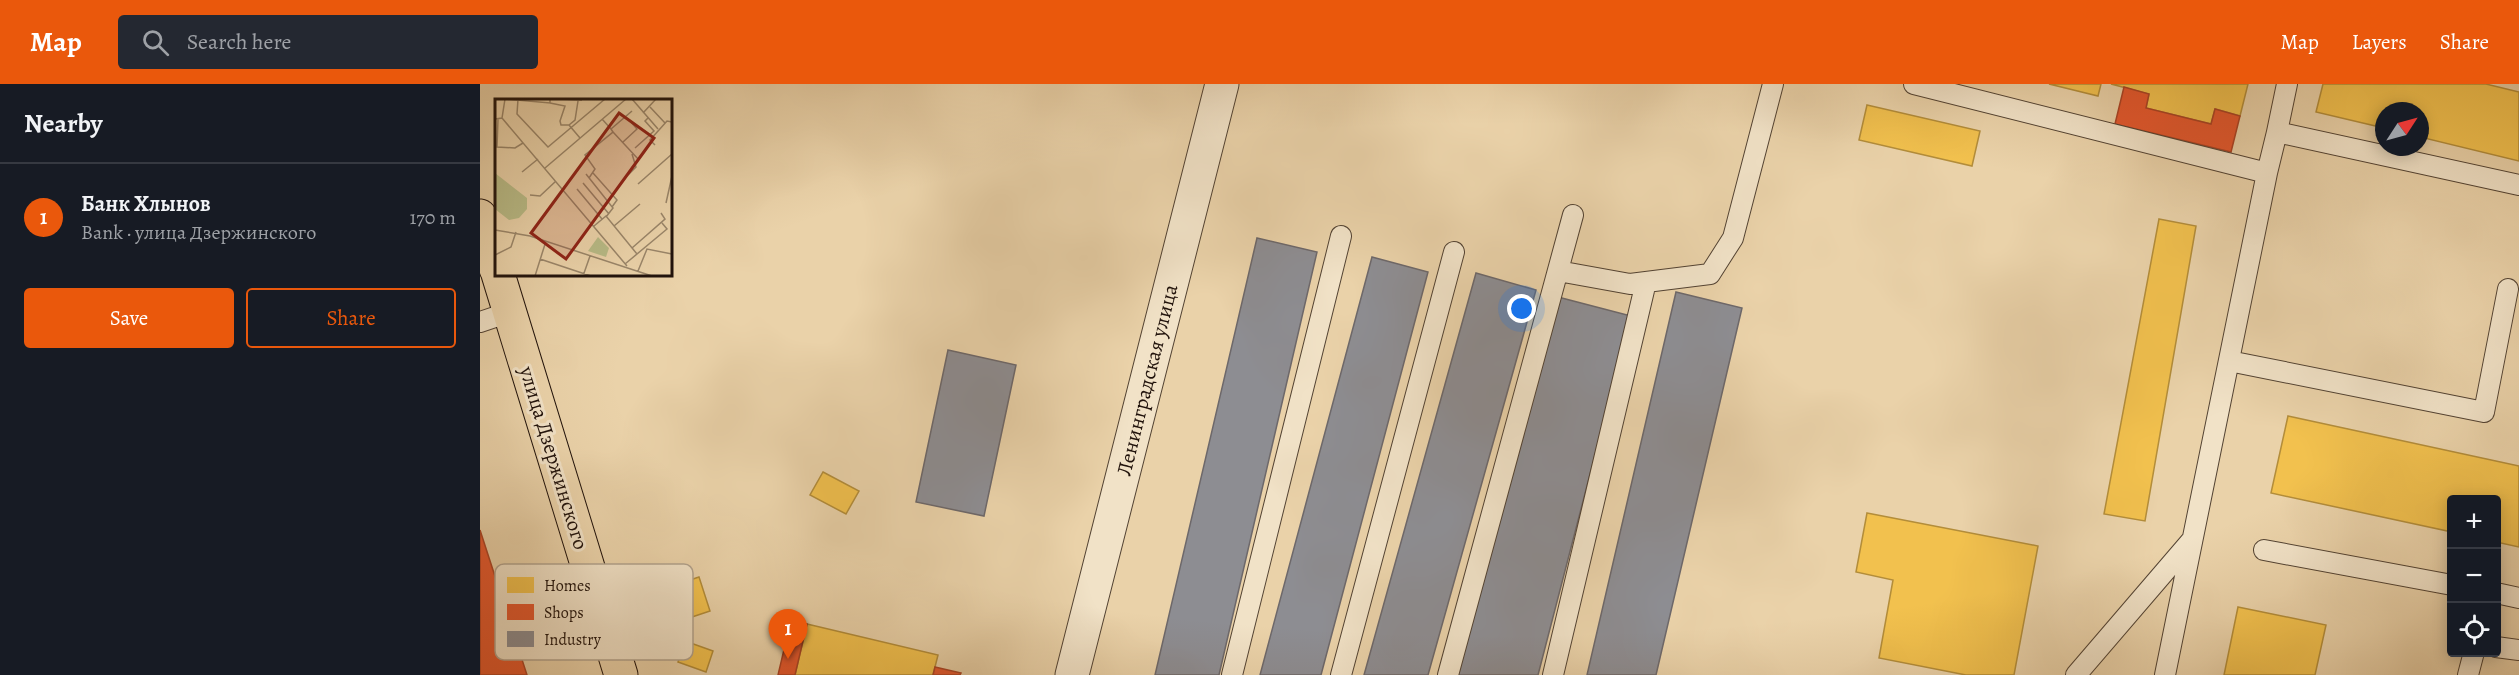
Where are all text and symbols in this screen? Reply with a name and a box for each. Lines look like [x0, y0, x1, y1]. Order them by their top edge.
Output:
search box [118, 15, 538, 69]
text: Map [30, 23, 82, 61]
icon: search [139, 26, 172, 59]
text: Search here [187, 27, 291, 57]
text: Map [2280, 28, 2319, 56]
text: Layers [2352, 28, 2407, 56]
text: Share [2440, 28, 2489, 56]
inset map [495, 99, 672, 276]
north arrow [2375, 102, 2429, 156]
text: Nearby [24, 106, 103, 141]
text: Банк Хлынов [81, 189, 211, 219]
text: 1 [40, 204, 47, 231]
text: 170 m [410, 204, 456, 231]
text: Bank · улица Дзержинского [81, 219, 316, 246]
street label: Ленинградская улица [1110, 281, 1184, 479]
button: Save [24, 288, 234, 348]
button: Share [246, 288, 456, 348]
your location [1507, 294, 1536, 323]
street label: улица Дзержинского [512, 362, 595, 553]
map controls [2447, 495, 2501, 657]
button: + [2447, 495, 2501, 549]
button: − [2447, 549, 2501, 603]
legend [495, 564, 693, 660]
text: Homes [544, 575, 591, 597]
text: Shops [544, 602, 584, 624]
button: locate [2447, 603, 2501, 657]
pin: 1 [768, 610, 808, 659]
text: Industry [544, 629, 602, 651]

